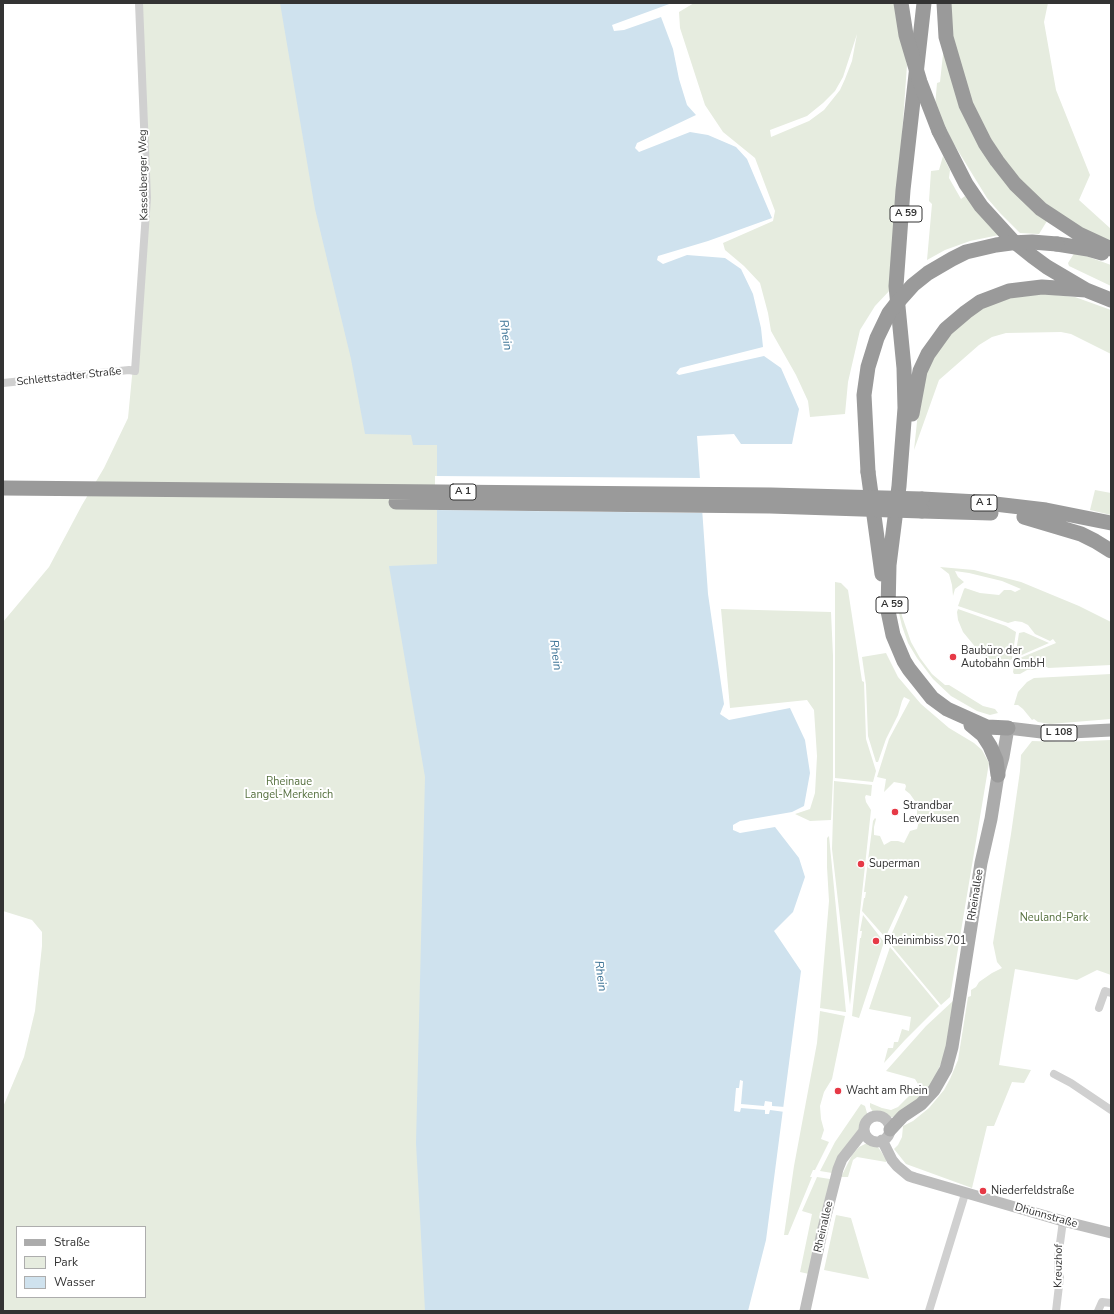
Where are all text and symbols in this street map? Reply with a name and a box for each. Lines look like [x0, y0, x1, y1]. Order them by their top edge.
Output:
street label: Kasselberger Weg [137, 129, 151, 221]
road number: A 59 [890, 206, 922, 222]
water label: Rhein [495, 319, 515, 351]
street label: Schlettstadter Straße [16, 365, 122, 389]
road number: A 1 [450, 484, 476, 500]
road number: A 1 [971, 495, 997, 511]
road number: A 59 [876, 597, 908, 613]
water label: Rhein [546, 639, 564, 671]
place label: Baubüro der Autobahn GmbH [961, 644, 1045, 670]
marker: Baubüro der Autobahn GmbH [948, 652, 958, 662]
road number: L 108 [1041, 725, 1077, 741]
park label: Rheinaue Langel-Merkenich [245, 775, 333, 801]
place label: Strandbar Leverkusen [903, 799, 959, 825]
marker: Strandbar Leverkusen [890, 807, 900, 817]
place label: Superman [869, 857, 920, 871]
marker: Superman [856, 859, 866, 869]
street label: Rheinallee [965, 868, 987, 922]
park label: Neuland-Park [1020, 911, 1088, 925]
place label: Rheinimbiss 701 [884, 934, 966, 948]
marker: Rheinimbiss 701 [871, 936, 881, 946]
water label: Rhein [591, 960, 609, 992]
place label: Wacht am Rhein [846, 1084, 928, 1098]
marker: Wacht am Rhein [833, 1086, 843, 1096]
place label: Niederfeldstraße [991, 1184, 1074, 1198]
marker: Niederfeldstraße [978, 1186, 988, 1196]
street label: Rheinallee [812, 1200, 836, 1254]
street label: Dhünnstraße [1013, 1201, 1079, 1231]
legend [16, 1226, 146, 1298]
text: Straße [54, 1234, 90, 1250]
street label: Kreuzhof [1052, 1244, 1066, 1288]
text: Park [54, 1254, 78, 1270]
text: Wasser [54, 1274, 95, 1290]

